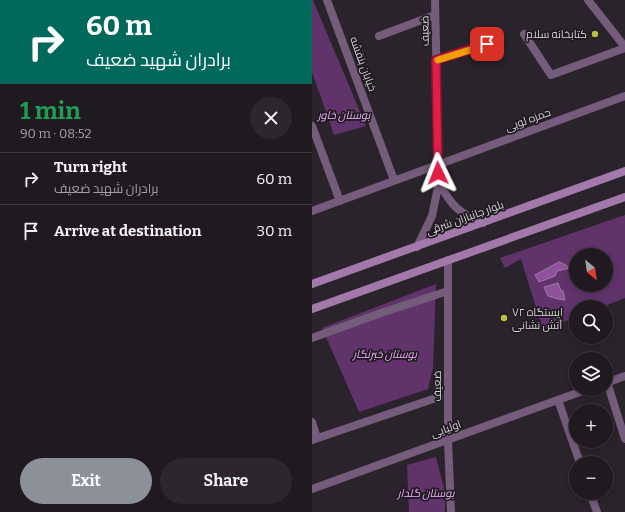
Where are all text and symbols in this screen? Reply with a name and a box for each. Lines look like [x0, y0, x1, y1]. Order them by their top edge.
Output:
text: 60 m [86, 9, 152, 42]
street label: ضعیف [418, 15, 432, 47]
icon: right [20, 16, 72, 68]
pin [470, 27, 504, 61]
place label: کتابخانه سلام [526, 28, 587, 42]
marker: کتابخانه سلام [590, 29, 600, 39]
icon: arrive [476, 33, 498, 55]
street label: خیابان بنفشه [347, 35, 379, 93]
text: برادران شهید ضعیف [86, 49, 231, 71]
text: 1 min [20, 97, 81, 125]
button: close [250, 97, 292, 139]
street label: حمزه لویی [503, 106, 553, 134]
park label: بوستان خاور [316, 109, 371, 122]
text: 90 m · 08:52 [20, 126, 92, 141]
position arrow [417, 152, 459, 194]
text: Turn right [54, 158, 127, 176]
icon: right [20, 168, 42, 190]
text: 60 m [256, 170, 292, 188]
text: برادران شهید ضعیف [54, 181, 159, 196]
street label: بلوار جانبازان شرقی [425, 198, 505, 238]
icon: arrive [20, 220, 42, 242]
text: Arrive at destination [54, 222, 201, 240]
text: 30 m [257, 222, 292, 240]
north arrow [569, 248, 613, 292]
map controls [569, 248, 613, 500]
button: search [569, 300, 613, 344]
place label: ایستگاه ۷۲ آتش نشانی [512, 306, 563, 332]
marker: ایستگاه ۷۲ آتش نشانی [499, 313, 509, 323]
park label: بوستان خبرنگار [351, 348, 418, 361]
button: layers [569, 352, 613, 396]
street label: ضعیف [431, 371, 444, 401]
button: + [569, 404, 613, 448]
street label: اولیایی [429, 418, 463, 440]
button: − [569, 456, 613, 500]
button: Exit [20, 458, 152, 504]
button: Share [160, 458, 292, 504]
park label: بوستان گلدار [396, 487, 455, 500]

